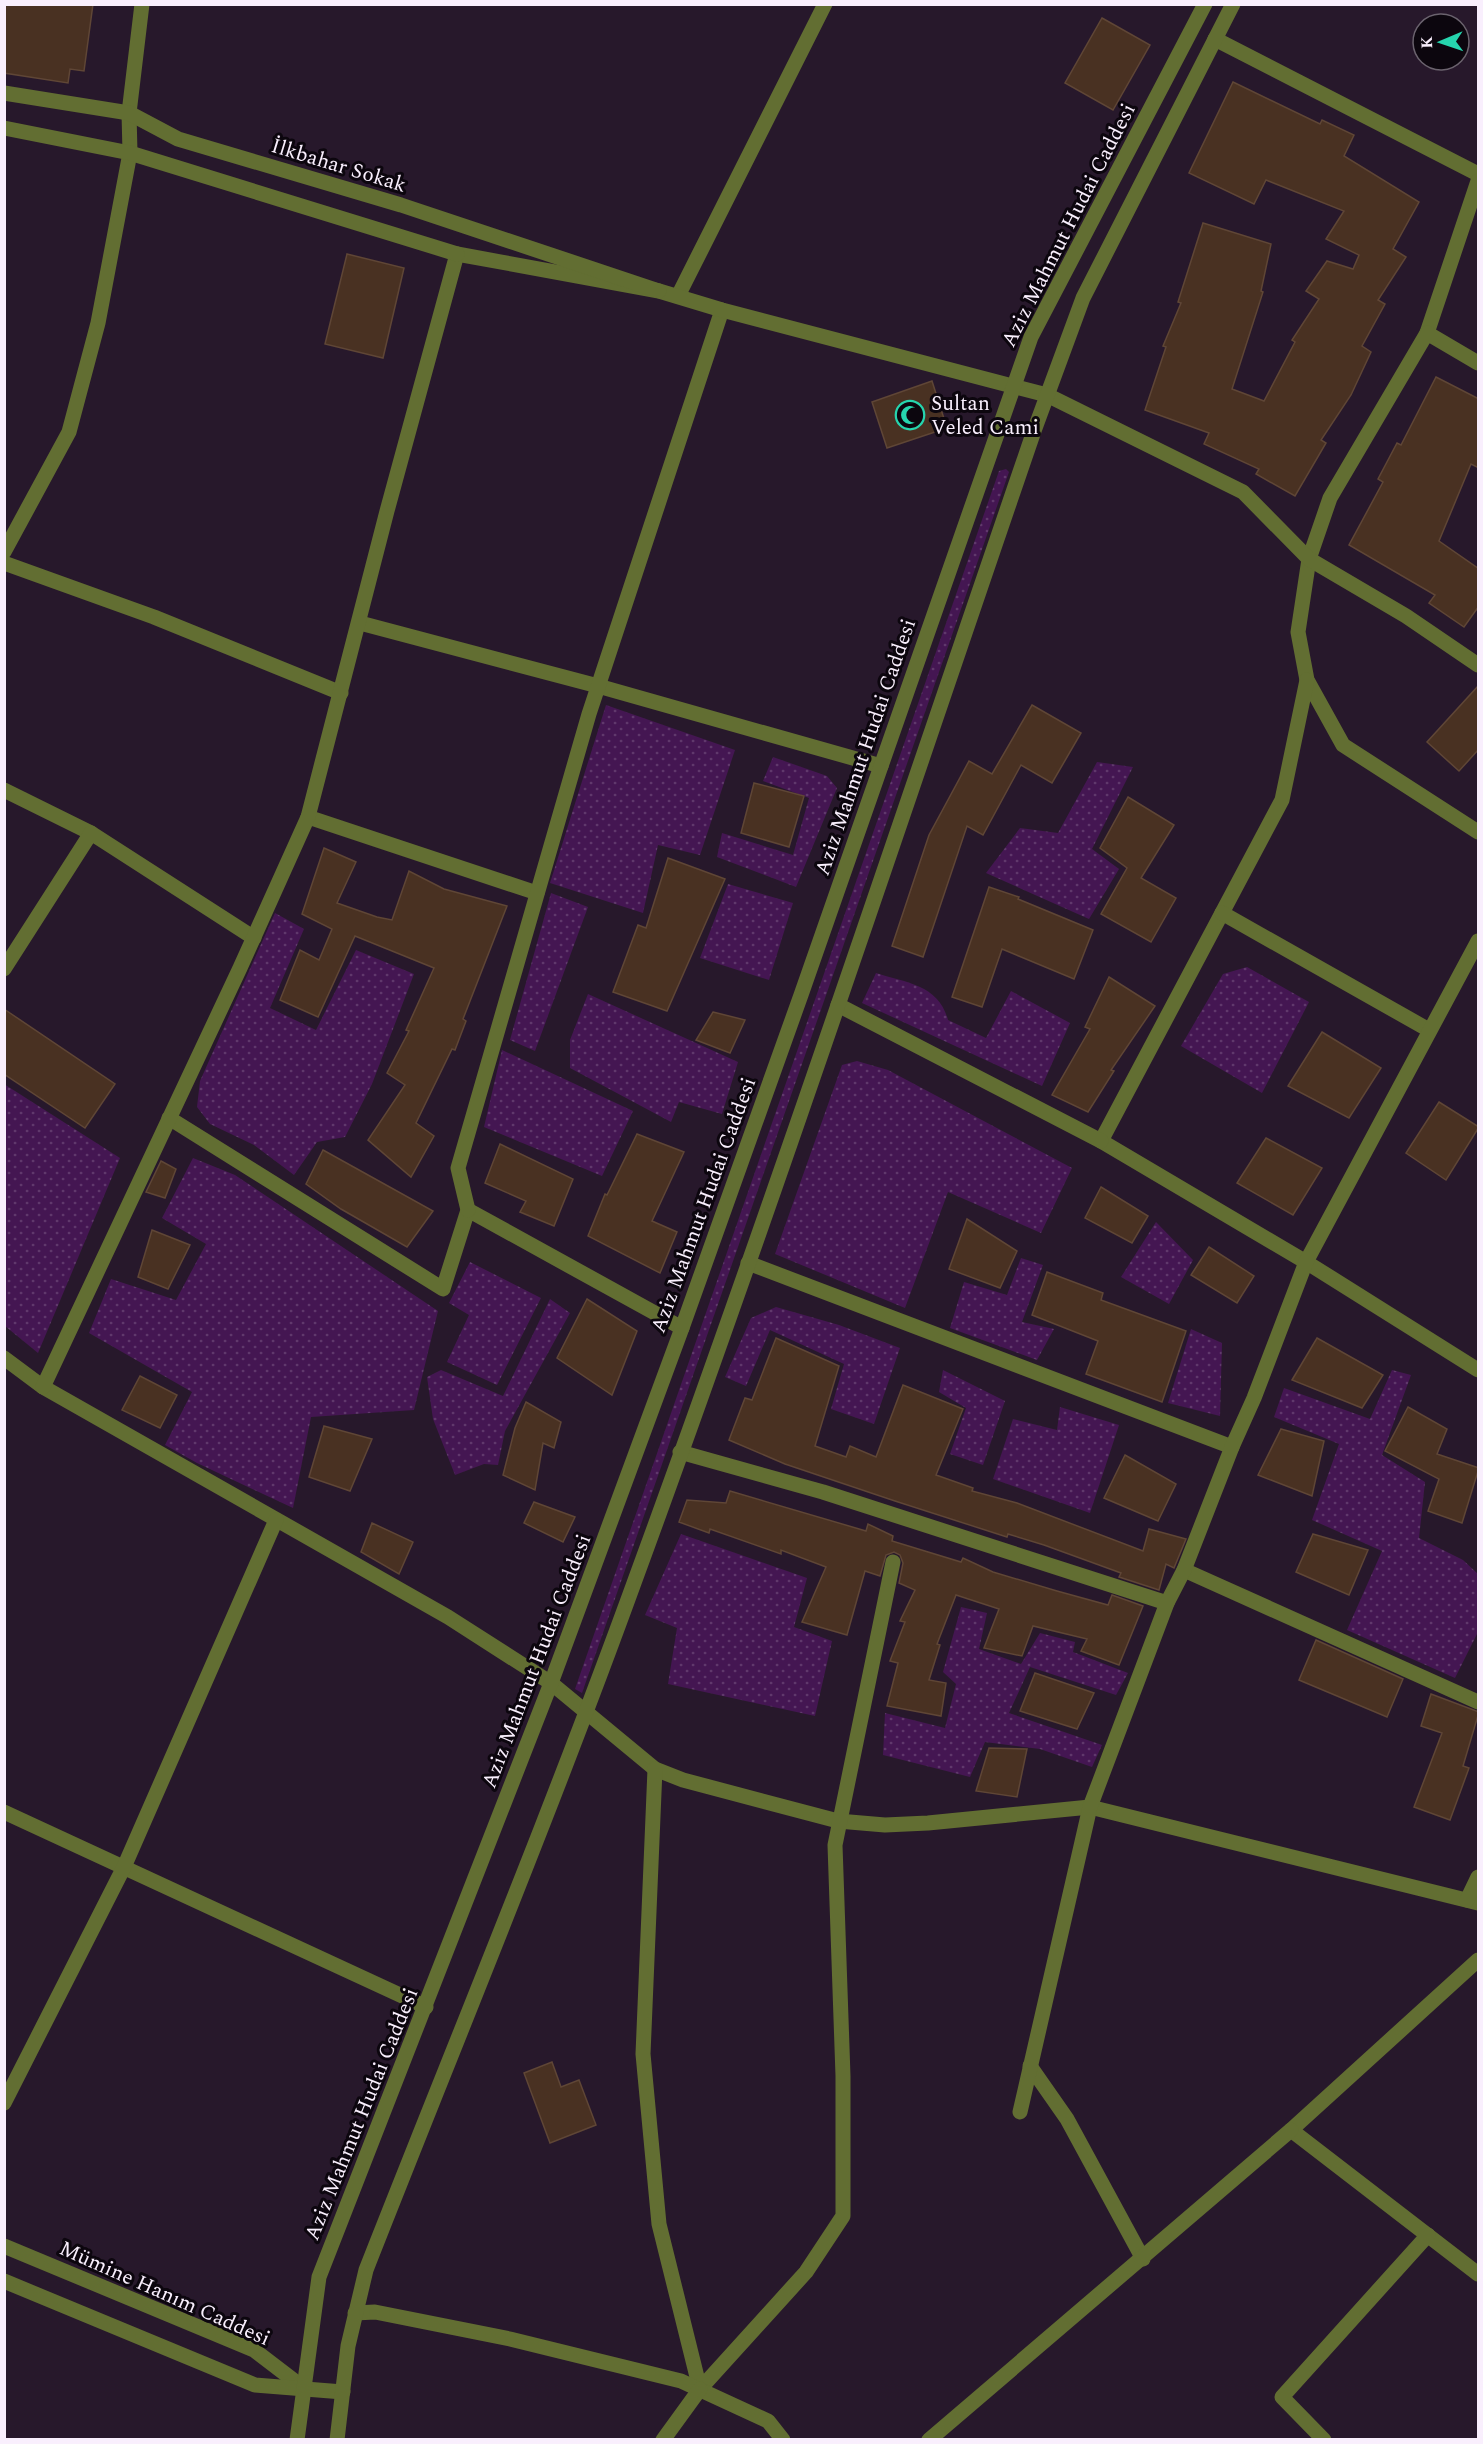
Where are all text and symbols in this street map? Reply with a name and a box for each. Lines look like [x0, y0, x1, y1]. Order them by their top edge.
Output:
north arrow [1411, 12, 1471, 72]
text: K [1415, 35, 1439, 49]
street label: Aziz Mahmut Hudai Caddesi [993, 98, 1144, 353]
street label: İlkbahar Sokak [267, 130, 411, 202]
place label: Sultan Veled Cami [931, 388, 1039, 444]
mosque icon: Sultan Veled Cami [894, 399, 926, 431]
street label: Aziz Mahmut Hudai Caddesi [807, 615, 925, 880]
street label: Aziz Mahmut Hudai Caddesi [643, 1073, 765, 1338]
street label: Aziz Mahmut Hudai Caddesi [474, 1530, 600, 1793]
street label: Aziz Mahmut Hudai Caddesi [297, 1983, 427, 2245]
street label: Mümine Hanım Caddesi [54, 2233, 275, 2355]

